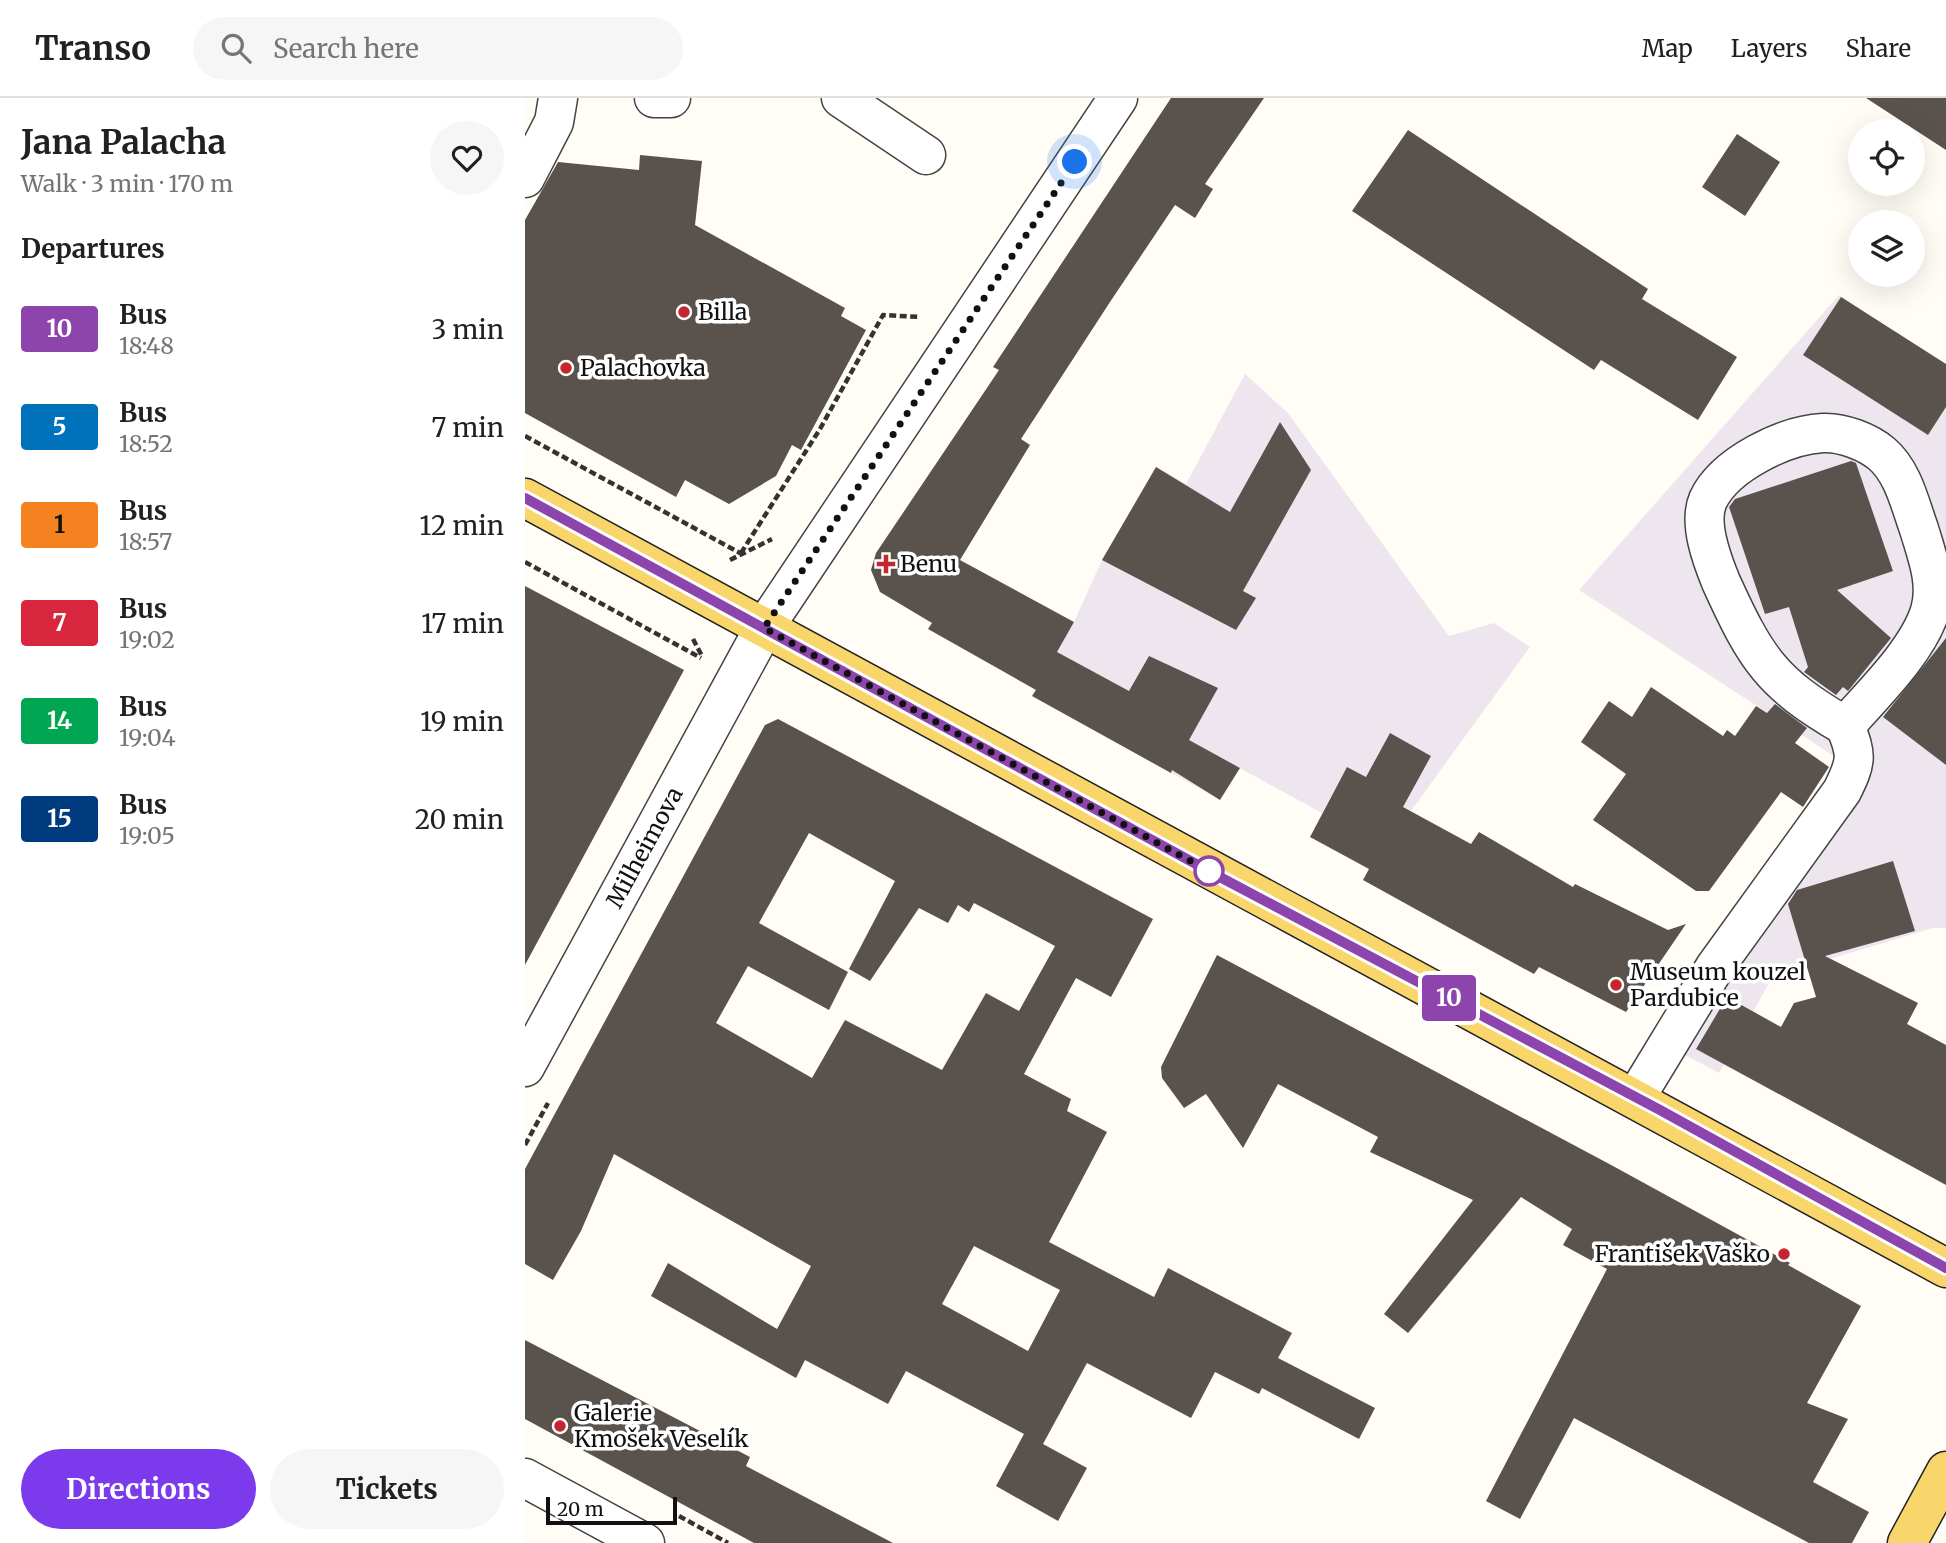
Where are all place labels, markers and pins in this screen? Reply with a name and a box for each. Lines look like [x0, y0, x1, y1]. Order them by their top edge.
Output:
place label: Billa [698, 297, 747, 326]
marker: Billa [676, 304, 692, 320]
place label: Palachovka [580, 353, 706, 382]
marker: Palachovka [558, 360, 574, 376]
place label: Benu [900, 549, 957, 578]
marker: Benu [878, 556, 894, 572]
unlabelled marker [1194, 856, 1224, 886]
place label: Museum kouzel Pardubice [1630, 957, 1806, 1012]
marker: Museum kouzel Pardubice [1608, 977, 1624, 993]
place label: František Vaško [1594, 1239, 1770, 1268]
marker: František Vaško [1776, 1246, 1792, 1262]
place label: Galerie Kmošek Veselík [574, 1398, 749, 1453]
marker: Galerie Kmošek Veselík [552, 1418, 568, 1434]

